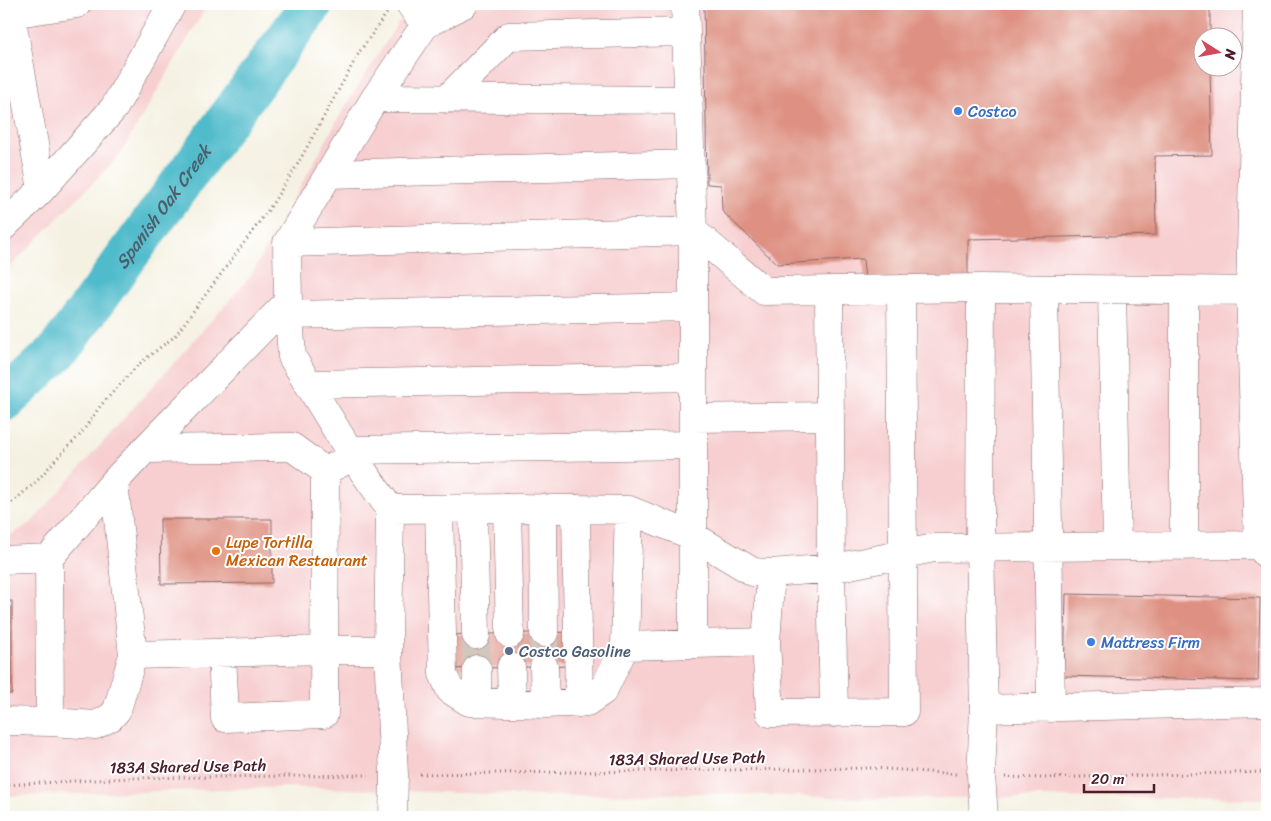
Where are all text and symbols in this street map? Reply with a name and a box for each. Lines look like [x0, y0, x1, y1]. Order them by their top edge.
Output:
north arrow [1194, 28, 1244, 78]
text: N [1217, 46, 1244, 62]
place label: Costco [968, 97, 1017, 126]
marker: Costco [952, 105, 964, 117]
water label: Spanish Oak Creek [107, 136, 221, 276]
place label: Lupe Tortilla Mexican Restaurant [226, 528, 368, 575]
marker: Lupe Tortilla Mexican Restaurant [210, 545, 222, 557]
place label: Mattress Firm [1101, 628, 1200, 657]
marker: Mattress Firm [1085, 636, 1097, 648]
place label: Costco Gasoline [519, 637, 631, 666]
marker: Costco Gasoline [503, 645, 515, 657]
street label: 183A Shared Use Path [608, 743, 766, 774]
street label: 183A Shared Use Path [109, 751, 267, 782]
scale bar [1084, 761, 1154, 793]
text: 20 m [1091, 766, 1125, 792]

